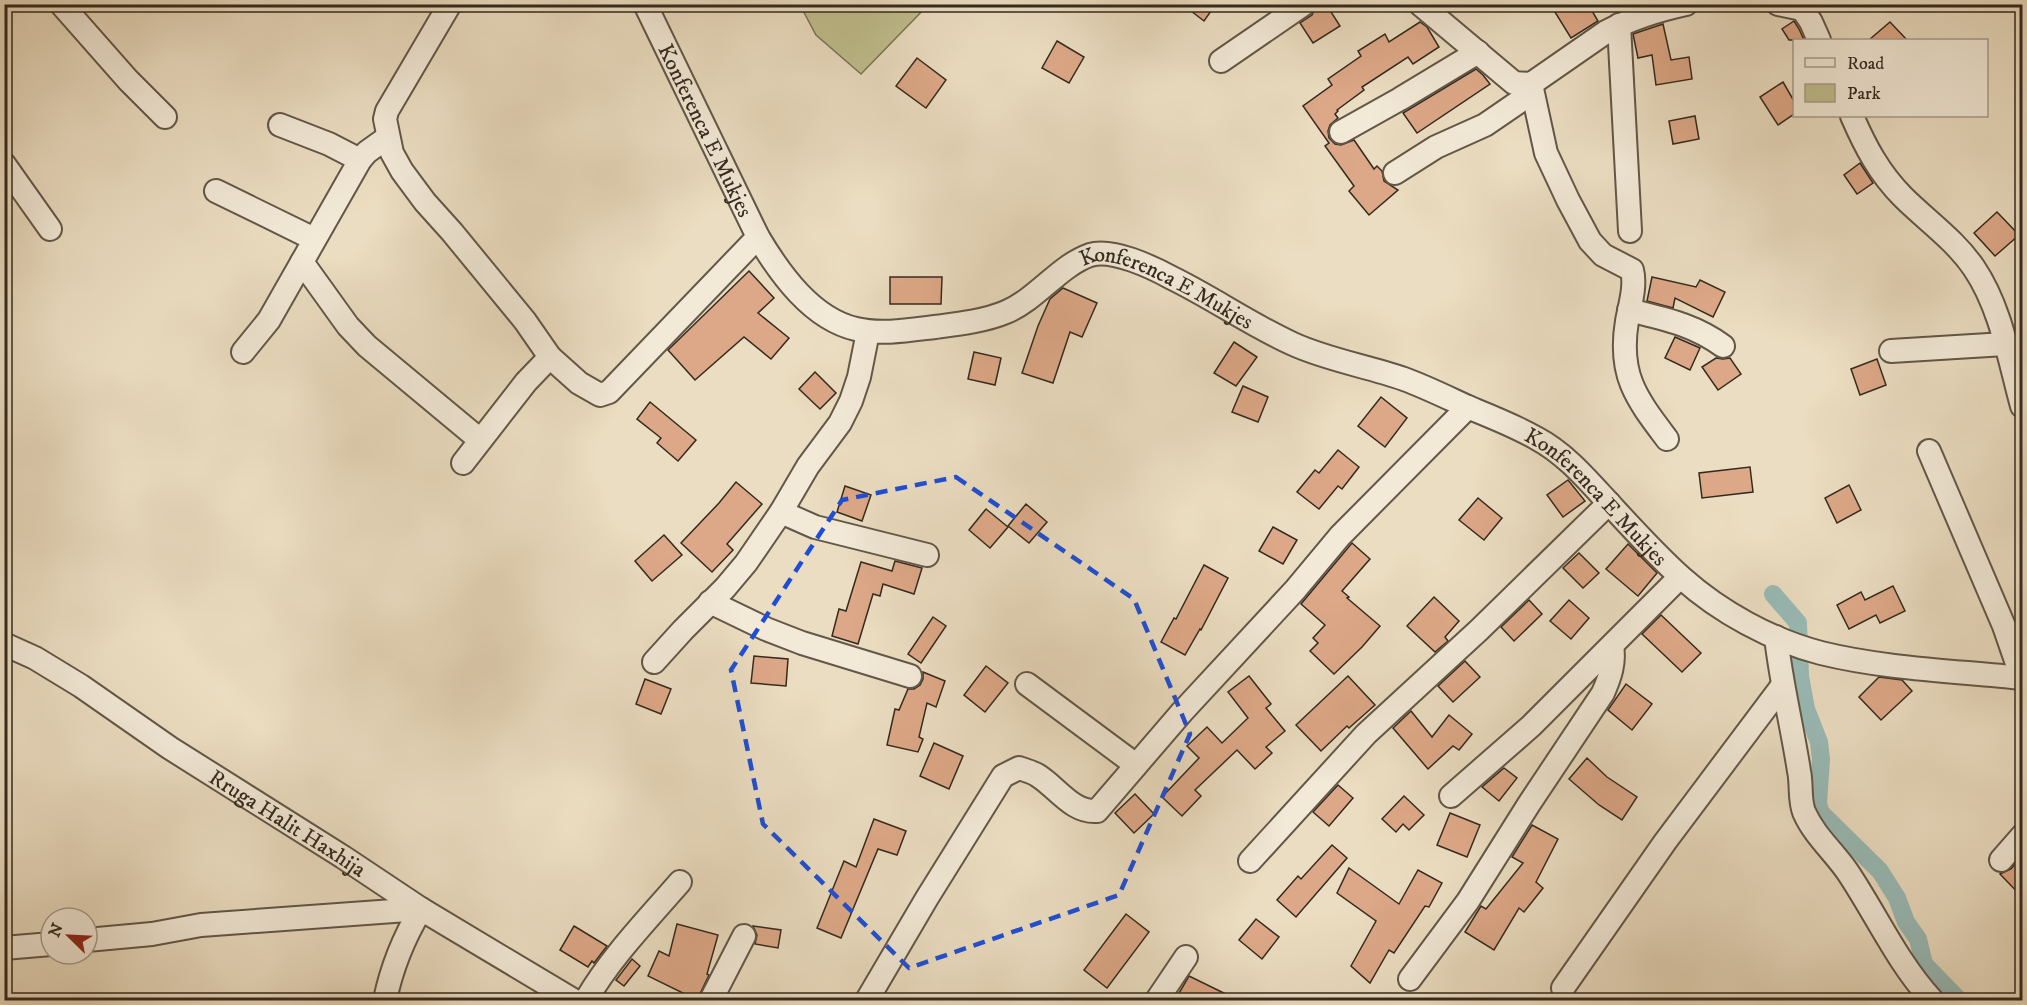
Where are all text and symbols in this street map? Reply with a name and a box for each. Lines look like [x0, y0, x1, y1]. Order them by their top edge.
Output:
legend [1793, 39, 1988, 117]
street label: Konferenca E Mukjes [651, 40, 758, 222]
text: Road [1847, 53, 1884, 75]
text: Park [1847, 83, 1881, 105]
street label: Konferenca E Mukjes [1076, 241, 1258, 336]
street label: Konferenca E Mukjes [1519, 422, 1673, 572]
street label: Rruga Halit Haxhija [204, 764, 371, 884]
north arrow [39, 906, 99, 966]
text: N [44, 920, 68, 940]

